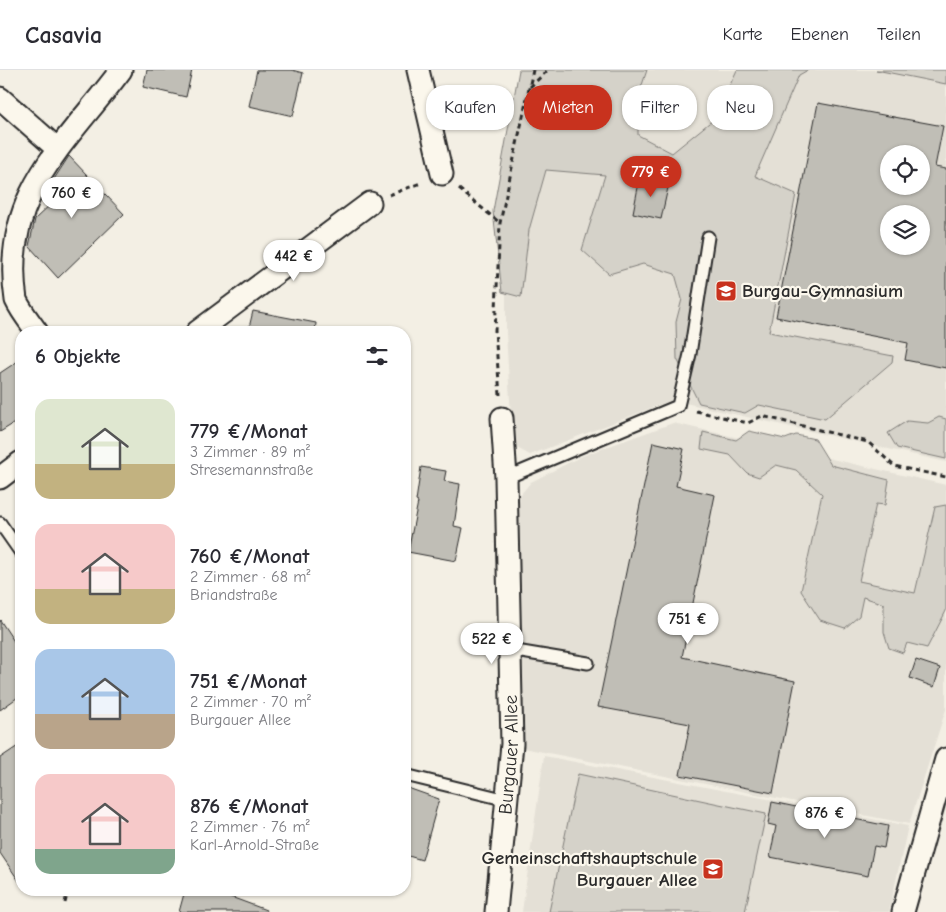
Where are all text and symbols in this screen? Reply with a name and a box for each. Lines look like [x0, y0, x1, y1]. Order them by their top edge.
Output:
text: Casavia [25, 21, 102, 49]
text: Karte [722, 24, 763, 45]
text: Ebenen [791, 24, 849, 45]
text: Teilen [877, 24, 921, 45]
chip: Kaufen [426, 85, 514, 130]
chip: Mieten [524, 85, 612, 130]
chip: Filter [622, 85, 697, 130]
chip: Neu [707, 85, 773, 130]
map controls [880, 145, 930, 255]
button: locate [880, 145, 930, 195]
pin: 779 € [616, 156, 686, 198]
text: 779 € [631, 163, 671, 181]
pin: 760 € [37, 176, 107, 219]
text: 760 € [52, 184, 92, 202]
button: layers [880, 205, 930, 255]
pin: 442 € [259, 240, 329, 282]
text: 442 € [274, 247, 314, 265]
school or university icon: Burgau-Gymnasium [714, 279, 738, 303]
place label: Burgau-Gymnasium [742, 280, 903, 302]
icon: filters [363, 342, 391, 370]
text: 6 Objekte [35, 344, 121, 368]
icon: home [75, 419, 135, 479]
text: 779 €/Monat [190, 419, 307, 443]
text: 3 Zimmer · 89 m² [190, 443, 310, 461]
text: Stresemannstraße [190, 461, 313, 479]
icon: home [75, 544, 135, 604]
text: 760 €/Monat [190, 544, 309, 568]
text: 2 Zimmer · 68 m² [190, 568, 310, 586]
text: Briandstraße [190, 586, 277, 604]
pin: 751 € [653, 602, 723, 645]
text: 751 € [669, 610, 707, 628]
pin: 522 € [457, 622, 527, 665]
text: 522 € [471, 630, 513, 648]
icon: home [75, 669, 135, 729]
text: 751 €/Monat [190, 669, 307, 693]
text: 2 Zimmer · 70 m² [190, 693, 311, 711]
street label: Burgauer Allee [494, 695, 523, 815]
text: Burgauer Allee [190, 711, 291, 729]
icon: home [75, 794, 135, 854]
text: 876 €/Monat [190, 794, 308, 818]
pin: 876 € [790, 796, 860, 839]
text: 876 € [805, 804, 845, 822]
text: 2 Zimmer · 76 m² [190, 818, 310, 836]
text: Karl-Arnold-Straße [190, 836, 319, 854]
place label: Gemeinschaftshauptschule Burgauer Allee [482, 847, 697, 891]
school or university icon: Gemeinschaftshauptschule Burgauer Allee [701, 857, 725, 881]

